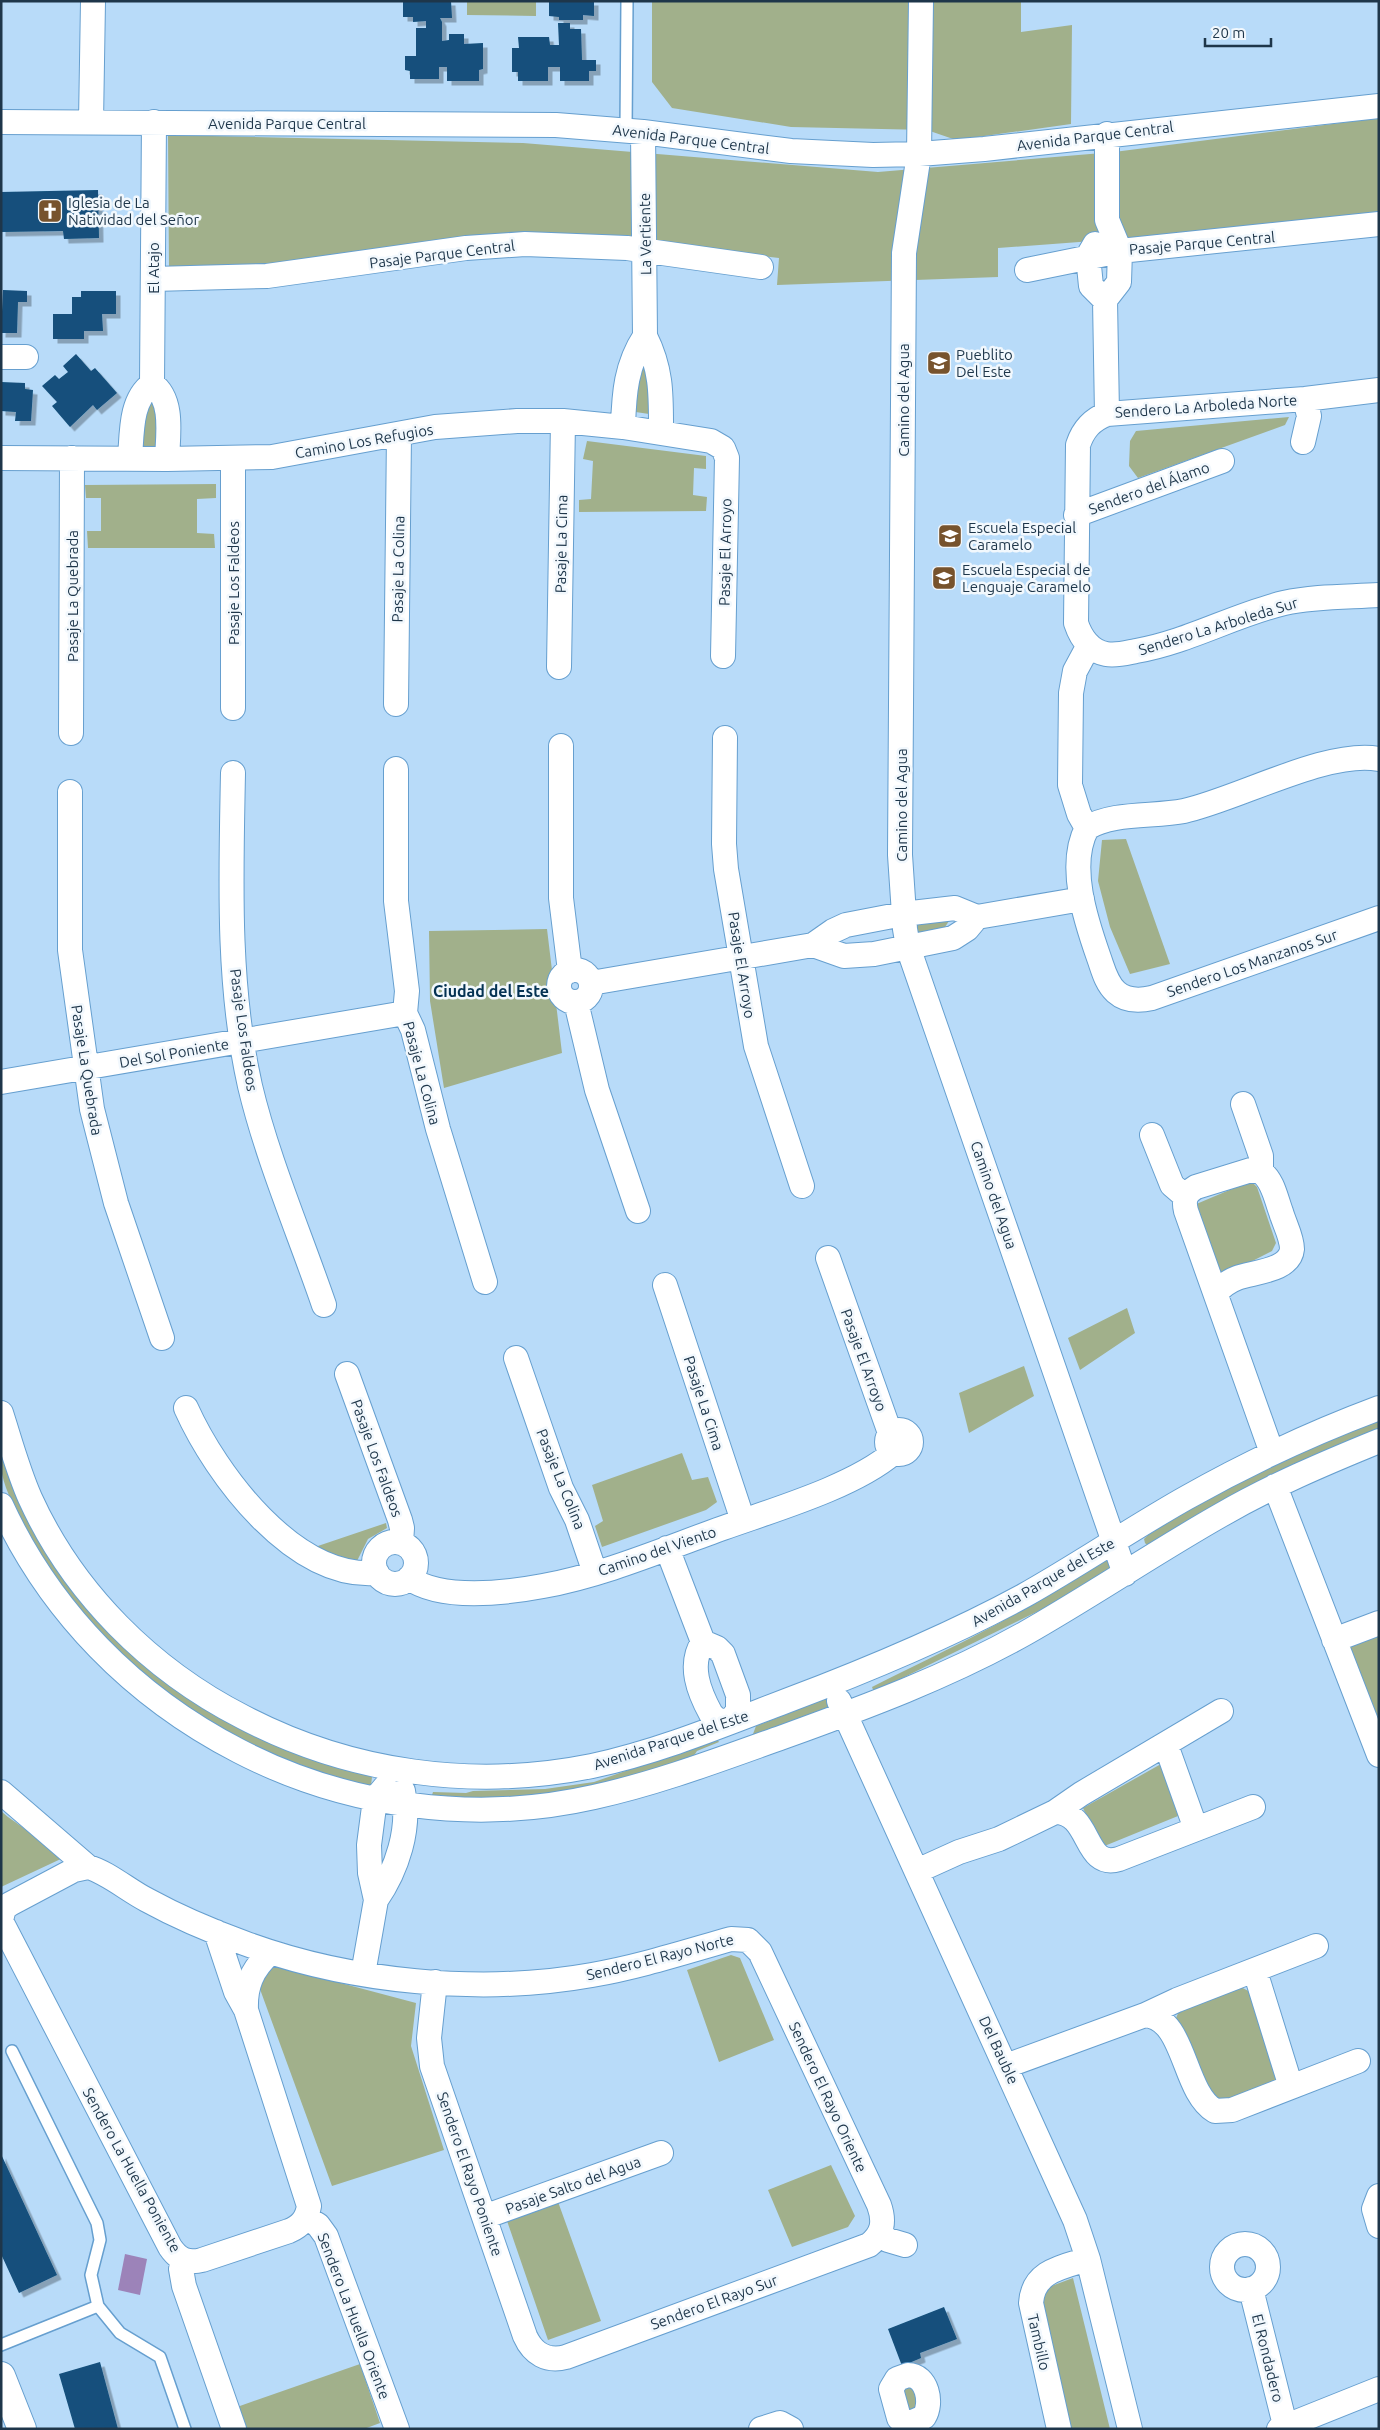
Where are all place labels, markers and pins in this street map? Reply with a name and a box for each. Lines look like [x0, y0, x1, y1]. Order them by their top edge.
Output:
place label: Iglesia de La Natividad del Señor [68, 194, 199, 228]
church icon: Iglesia de La Natividad del Señor [37, 198, 63, 224]
place label: Pueblito Del Este [956, 346, 1013, 380]
school or university icon: Pueblito Del Este [926, 350, 952, 376]
place label: Escuela Especial Caramelo [968, 519, 1076, 553]
school or university icon: Escuela Especial Caramelo [937, 523, 963, 549]
place label: Escuela Especial de Lenguaje Caramelo [962, 561, 1091, 595]
school or university icon: Escuela Especial de Lenguaje Caramelo [931, 565, 957, 591]

